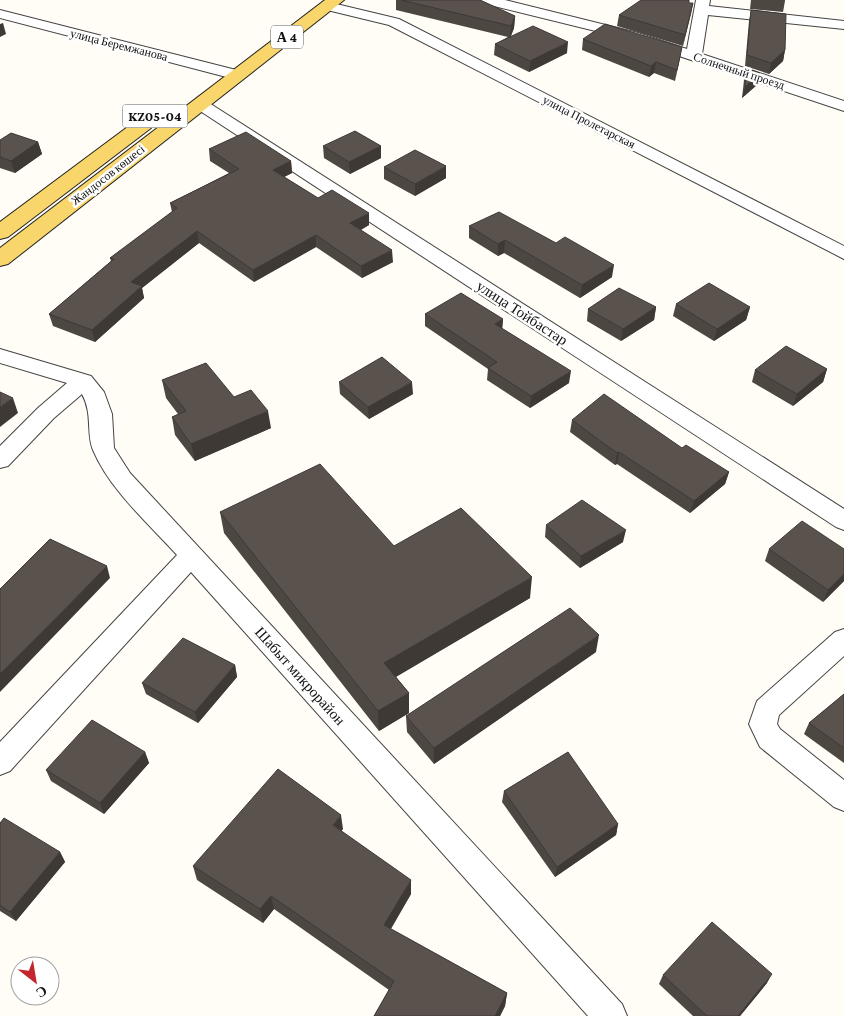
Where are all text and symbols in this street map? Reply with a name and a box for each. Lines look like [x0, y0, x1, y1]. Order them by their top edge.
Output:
street label: улица Беремжанова [69, 26, 170, 64]
road number: А 4 [271, 26, 303, 48]
street label: Солнечный проезд [692, 50, 786, 92]
street label: улица Пролетарская [540, 93, 638, 152]
road number: KZ05-04 [122, 104, 188, 128]
street label: Жандосов көшесі [69, 142, 148, 208]
street label: улица Тойбастар [474, 278, 570, 348]
street label: Шабыт микрорайон [252, 624, 348, 728]
north arrow [10, 956, 60, 1006]
text: С [33, 983, 50, 1002]

